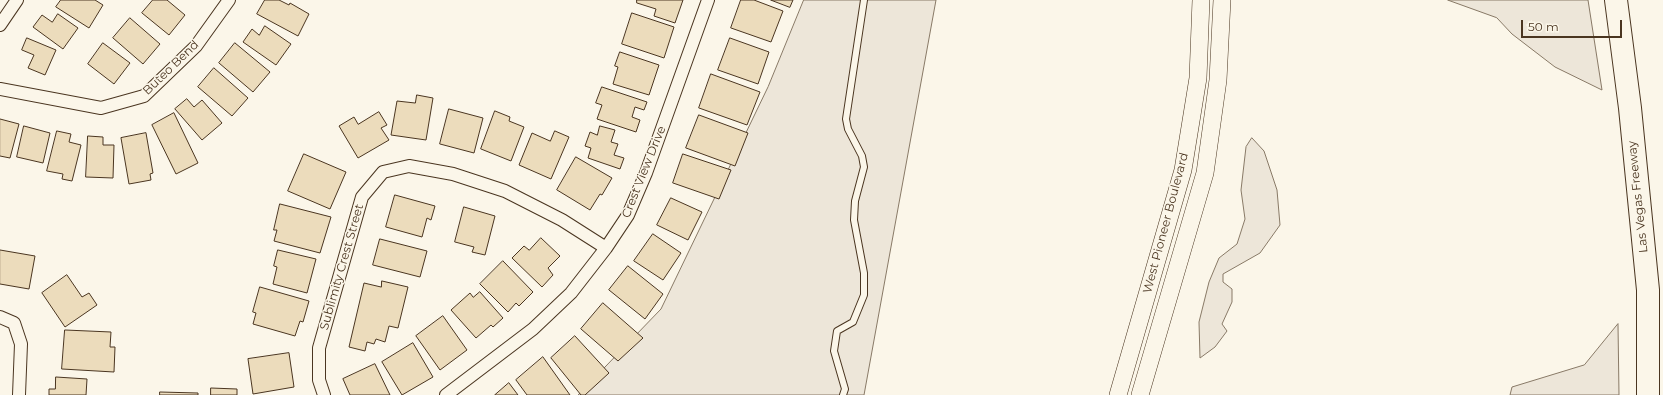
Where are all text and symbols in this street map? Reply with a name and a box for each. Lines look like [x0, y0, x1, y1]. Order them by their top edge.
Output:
scale bar [1523, 12, 1624, 38]
text: 50 m [1528, 19, 1559, 34]
street label: Buteo Bend [140, 38, 202, 98]
street label: Crest View Drive [619, 124, 669, 220]
street label: Las Vegas Freeway [1625, 140, 1651, 254]
street label: West Pioneer Boulevard [1140, 151, 1192, 295]
street label: Sublimity Crest Street [317, 202, 367, 332]

